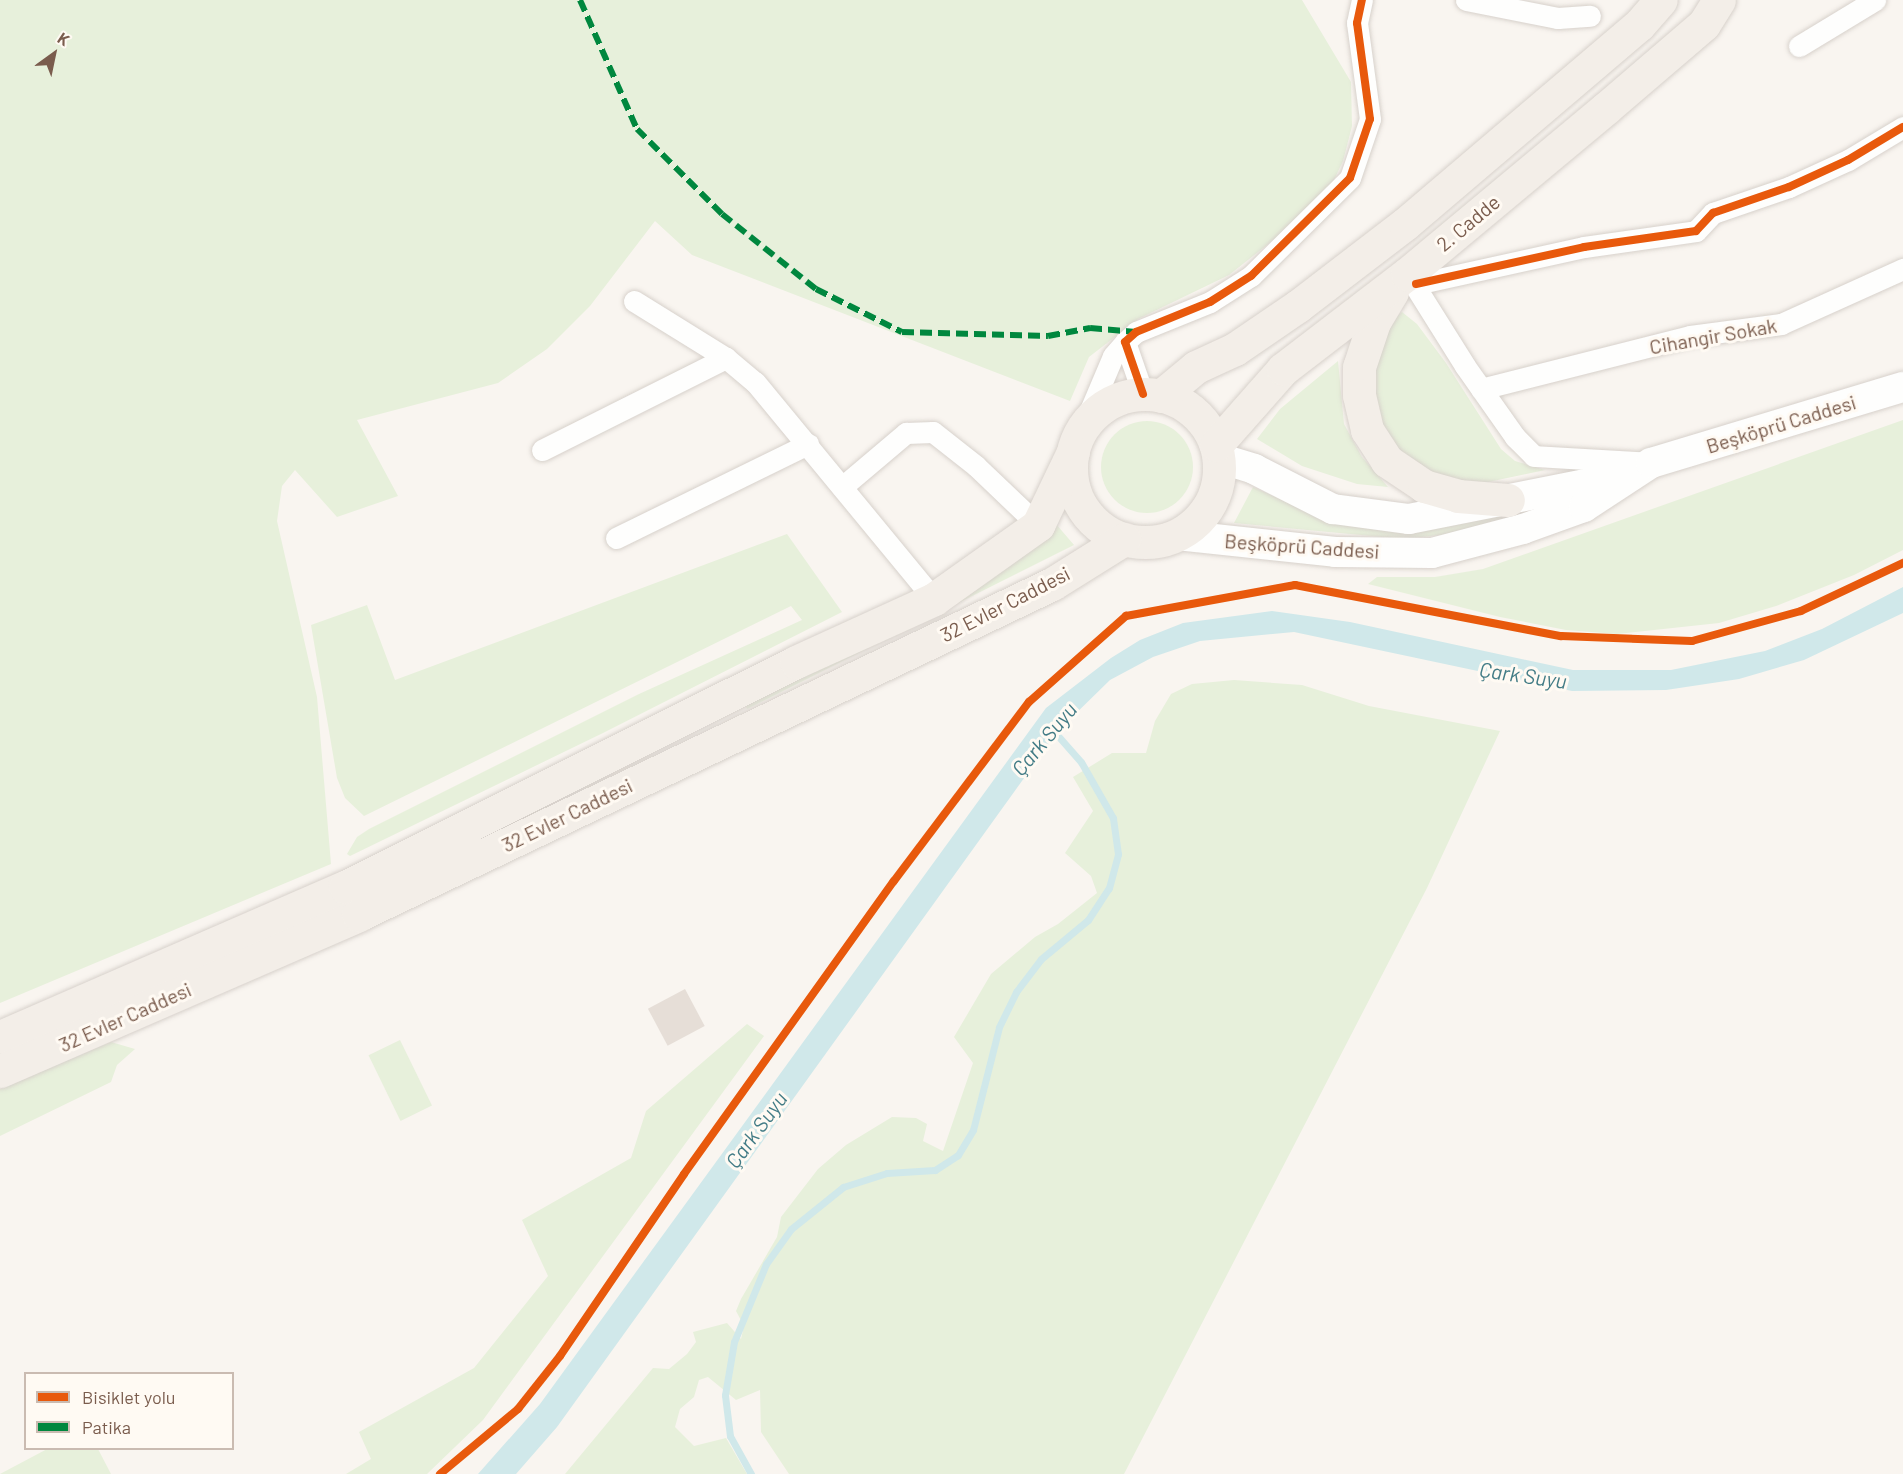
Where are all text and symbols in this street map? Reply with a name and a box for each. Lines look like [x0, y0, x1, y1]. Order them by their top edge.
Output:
north arrow [24, 24, 84, 84]
text: K [55, 28, 73, 49]
street label: 2. Cadde [1432, 190, 1504, 256]
street label: Cihangir Sokak [1648, 313, 1778, 359]
street label: Beşköprü Caddesi [1703, 390, 1859, 458]
street label: Beşköprü Caddesi [1224, 529, 1380, 563]
street label: 32 Evler Caddesi [936, 561, 1074, 647]
water label: Çark Suyu [1478, 656, 1568, 694]
water label: Çark Suyu [1006, 697, 1082, 781]
street label: 32 Evler Caddesi [498, 773, 636, 857]
street label: 32 Evler Caddesi [55, 977, 195, 1057]
water label: Çark Suyu [720, 1087, 792, 1173]
legend [24, 1372, 234, 1450]
text: Bisiklet yolu [82, 1386, 176, 1408]
text: Patika [82, 1416, 131, 1438]

